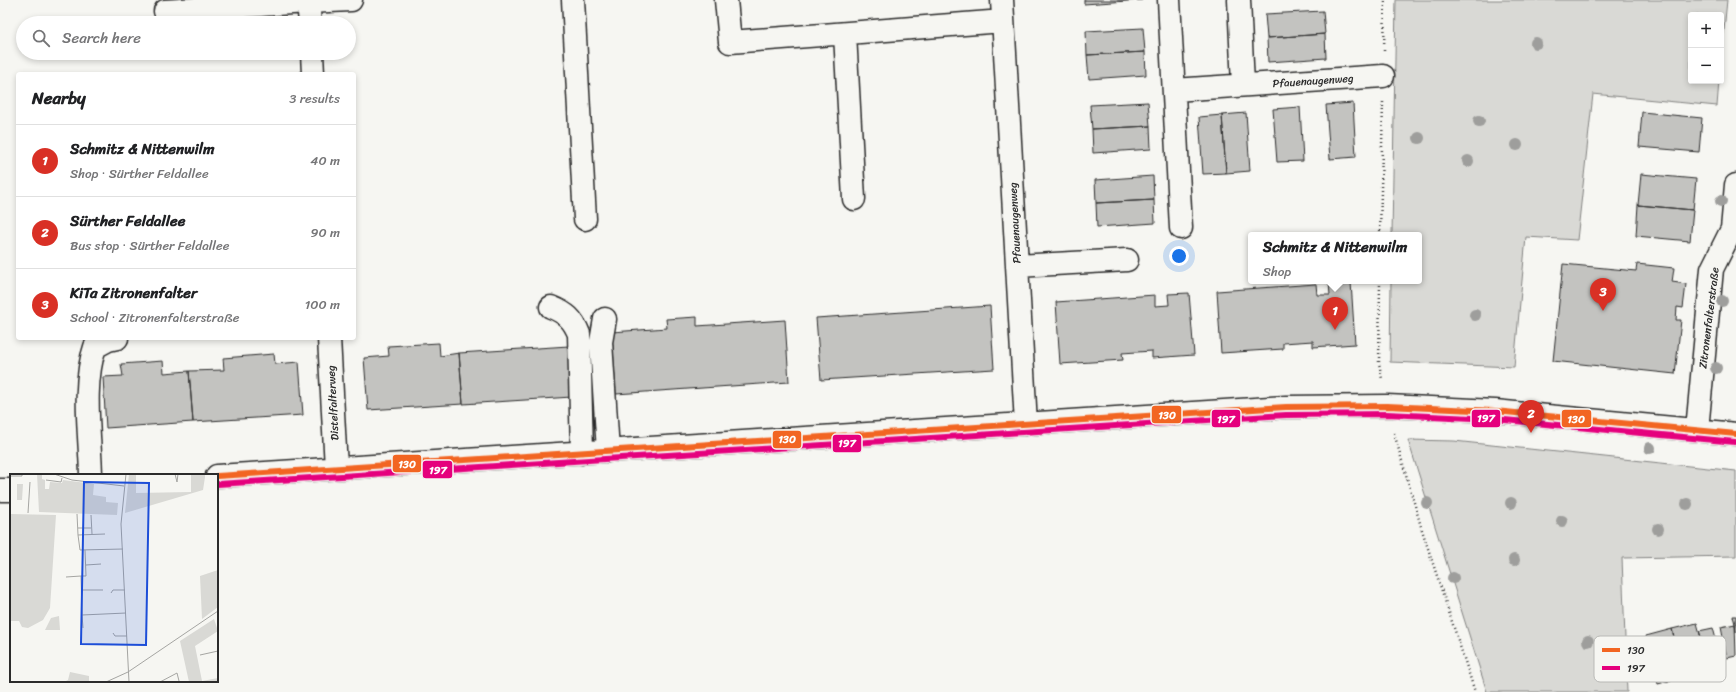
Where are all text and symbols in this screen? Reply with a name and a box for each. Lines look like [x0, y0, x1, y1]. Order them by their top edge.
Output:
map controls [1688, 12, 1724, 84]
button: + [1688, 12, 1724, 48]
search box [16, 16, 356, 60]
text: Search here [62, 25, 141, 51]
icon: search [30, 27, 52, 49]
button: − [1688, 48, 1724, 84]
street label: Pfauenaugenweg [1272, 69, 1355, 93]
text: Nearby [32, 83, 86, 113]
text: 3 results [289, 87, 340, 110]
text: Schmitz & Nittenwilm [70, 136, 214, 162]
text: 1 [42, 149, 48, 172]
text: 40 m [310, 149, 340, 172]
text: Shop · Sürther Feldallee [70, 162, 209, 185]
street label: Pfauenaugenweg [1003, 182, 1027, 264]
text: Sürther Feldallee [70, 208, 185, 234]
text: 2 [41, 221, 49, 244]
text: 90 m [310, 221, 340, 244]
popup [1248, 232, 1422, 284]
text: Bus stop · Sürther Feldallee [70, 234, 229, 257]
text: Schmitz & Nittenwilm [1263, 234, 1407, 260]
your location [1169, 246, 1189, 266]
text: Shop [1263, 260, 1291, 283]
street label: Zitronenfalterstraße [1693, 266, 1725, 370]
pin: 3 [1590, 278, 1616, 311]
text: KiTa Zitronenfalter [70, 280, 197, 306]
text: 3 [41, 293, 49, 316]
text: 100 m [305, 293, 340, 316]
pin: 1 [1322, 297, 1348, 330]
text: School · Zitronenfalterstraße [70, 306, 239, 329]
street label: Distelfalterweg [322, 365, 344, 441]
pin: 2 [1518, 400, 1544, 433]
line badge: 130 [1151, 405, 1182, 424]
text: 130 [1158, 406, 1176, 425]
line badge: 197 [1211, 409, 1241, 428]
line badge: 197 [1471, 409, 1501, 428]
text: 197 [1477, 409, 1497, 428]
line badge: 130 [1561, 409, 1592, 428]
text: 197 [1217, 410, 1237, 429]
text: 130 [1567, 410, 1585, 429]
line badge: 130 [772, 430, 802, 449]
text: 130 [778, 430, 796, 449]
line badge: 197 [832, 434, 862, 453]
text: 197 [838, 434, 858, 453]
line badge: 130 [392, 454, 422, 473]
text: 130 [398, 455, 416, 474]
line badge: 197 [422, 460, 453, 479]
text: 197 [429, 461, 449, 480]
inset map [10, 474, 218, 682]
legend [1594, 636, 1726, 682]
text: 130 [1627, 641, 1645, 660]
text: 197 [1627, 659, 1645, 678]

